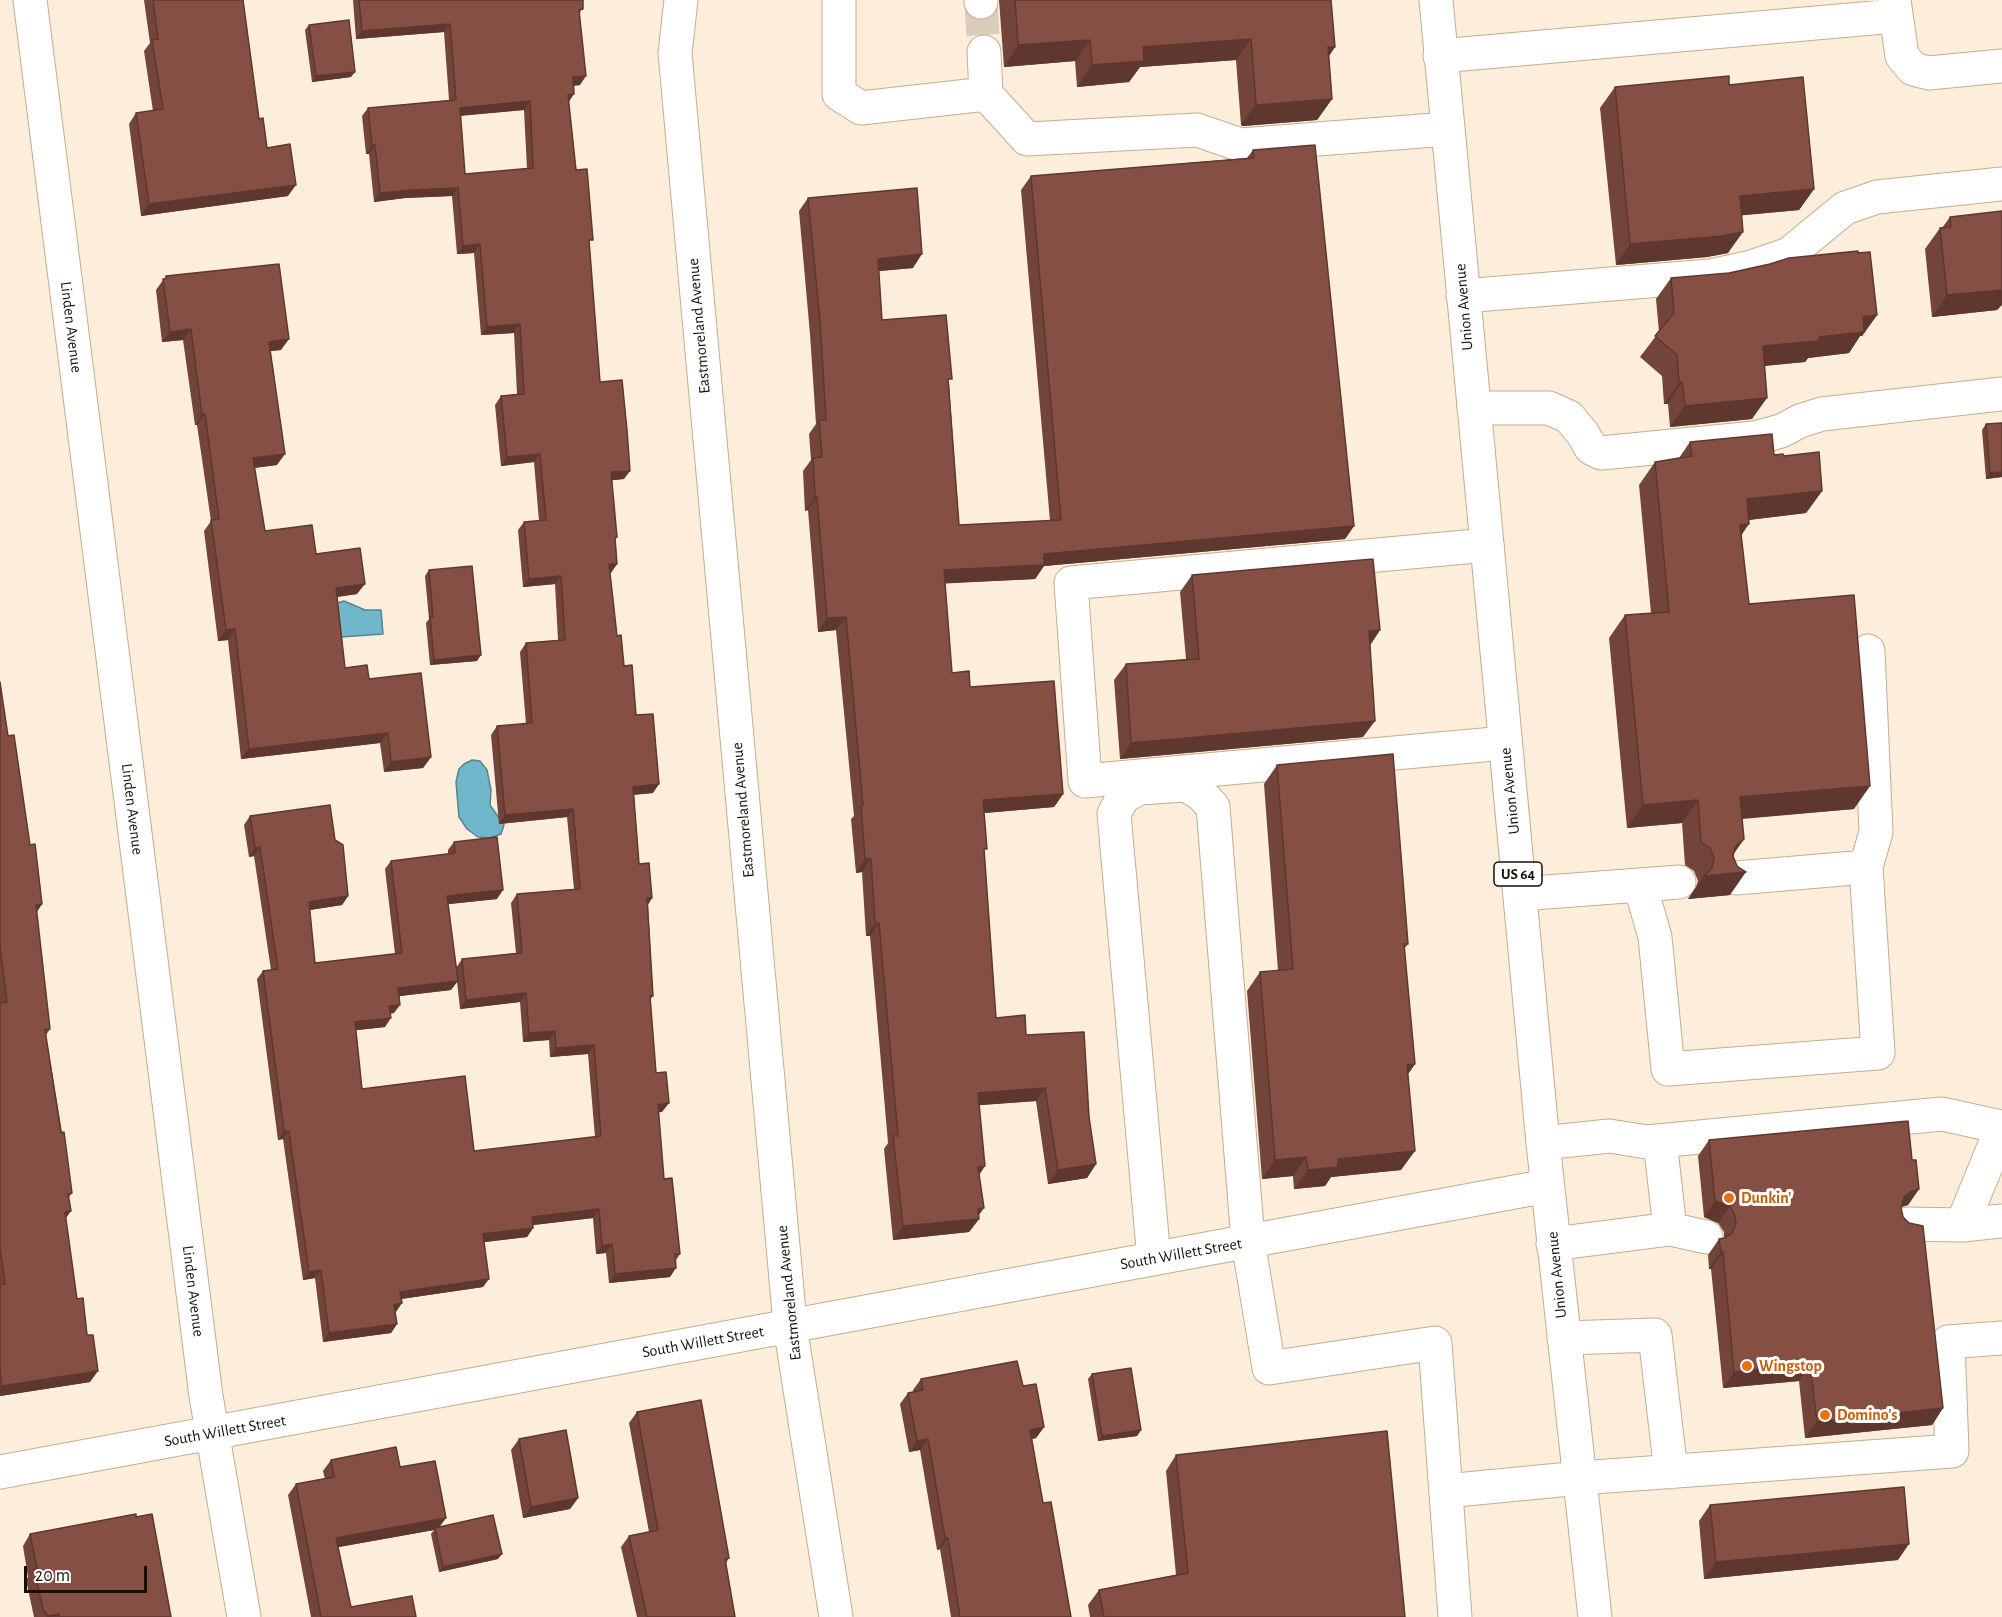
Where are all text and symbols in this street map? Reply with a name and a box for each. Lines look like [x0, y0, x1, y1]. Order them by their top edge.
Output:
street label: Eastmoreland Avenue [684, 258, 714, 394]
street label: Union Avenue [1451, 263, 1477, 351]
street label: Linden Avenue [56, 280, 86, 374]
street label: Eastmoreland Avenue [728, 742, 758, 878]
street label: Union Avenue [1496, 747, 1524, 835]
street label: Linden Avenue [117, 762, 147, 856]
road number: US 64 [1494, 862, 1542, 886]
place label: Dunkin' [1741, 1188, 1791, 1208]
marker: Dunkin' [1722, 1191, 1736, 1205]
street label: Eastmoreland Avenue [772, 1224, 806, 1362]
street label: Union Avenue [1543, 1231, 1571, 1319]
street label: South Willett Street [1119, 1234, 1243, 1274]
street label: Linden Avenue [178, 1244, 208, 1338]
street label: South Willett Street [641, 1322, 765, 1362]
place label: Wingstop [1759, 1356, 1822, 1376]
marker: Wingstop [1740, 1359, 1754, 1373]
place label: Domino's [1837, 1405, 1897, 1425]
marker: Domino's [1818, 1408, 1832, 1422]
street label: South Willett Street [163, 1411, 287, 1451]
scale bar [27, 1554, 150, 1592]
text: 20 m [35, 1567, 70, 1585]

